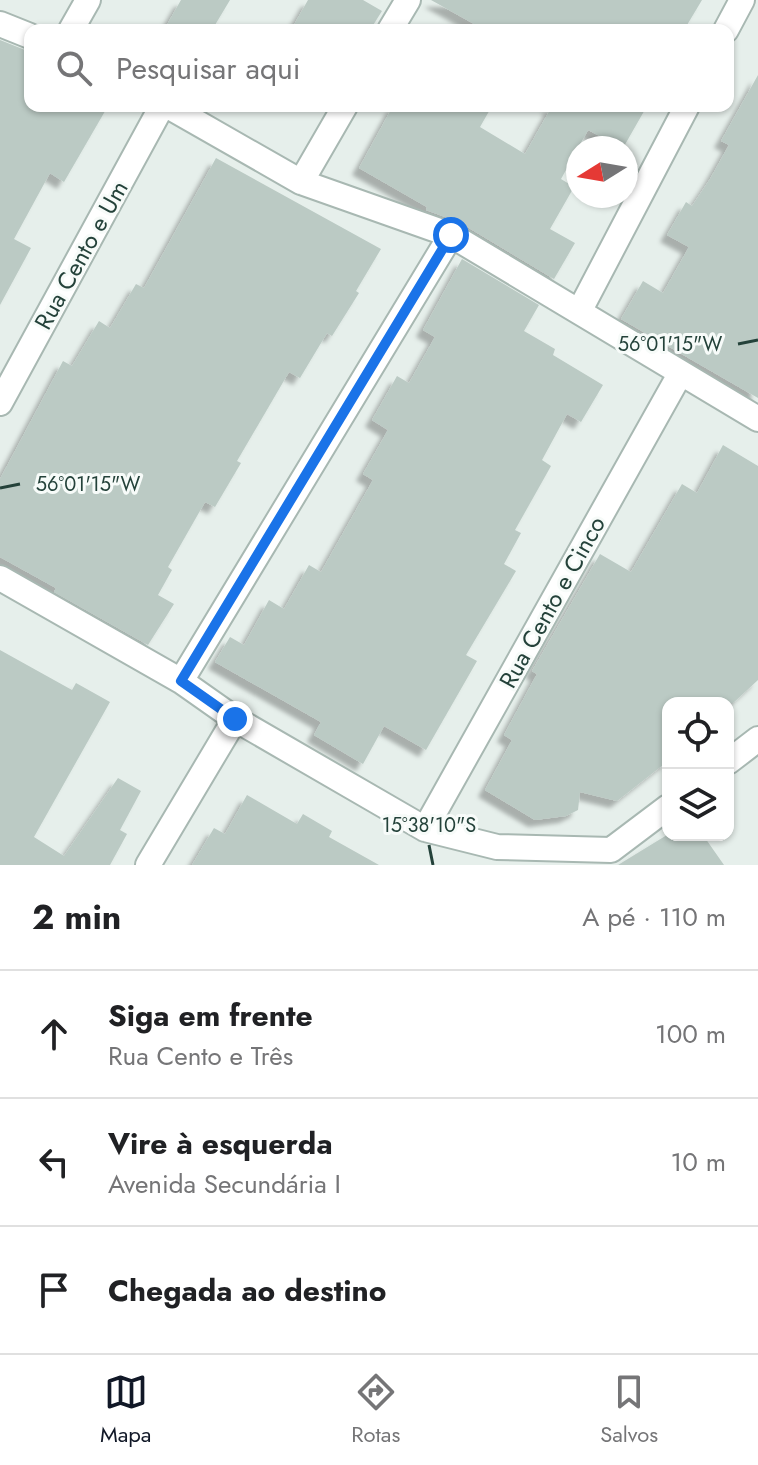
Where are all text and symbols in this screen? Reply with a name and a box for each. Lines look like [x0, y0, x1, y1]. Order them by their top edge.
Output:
search box [24, 24, 734, 112]
icon: search [52, 46, 96, 90]
text: Pesquisar aqui [116, 47, 301, 90]
north arrow [566, 136, 638, 208]
street label: Rua Cento e Um [26, 174, 136, 336]
route start [433, 217, 469, 253]
text: 56°01'15"W [618, 330, 722, 359]
text: 56°01'15"W [36, 470, 140, 499]
street label: Rua Cento e Cinco [490, 510, 614, 694]
map controls [662, 697, 734, 841]
button: locate [662, 697, 734, 769]
route end [217, 701, 253, 737]
button: layers [662, 769, 734, 841]
text: 15°38'10"S [382, 811, 476, 840]
text: 2 min [32, 893, 121, 942]
text: A pé · 110 m [582, 898, 726, 936]
text: Siga em frente [108, 994, 313, 1037]
icon: ahead [32, 1012, 76, 1056]
text: 100 m [655, 1015, 726, 1053]
text: Rua Cento e Três [108, 1037, 293, 1075]
text: Vire à esquerda [108, 1122, 333, 1165]
icon: left [32, 1140, 76, 1184]
text: 10 m [671, 1143, 726, 1181]
text: Avenida Secundária I [108, 1165, 341, 1203]
icon: arrive [32, 1268, 76, 1312]
text: Chegada ao destino [108, 1269, 386, 1312]
tab: Mapa [100, 1370, 151, 1450]
tab: Rotas [351, 1370, 400, 1450]
tab: Salvos [600, 1370, 658, 1450]

